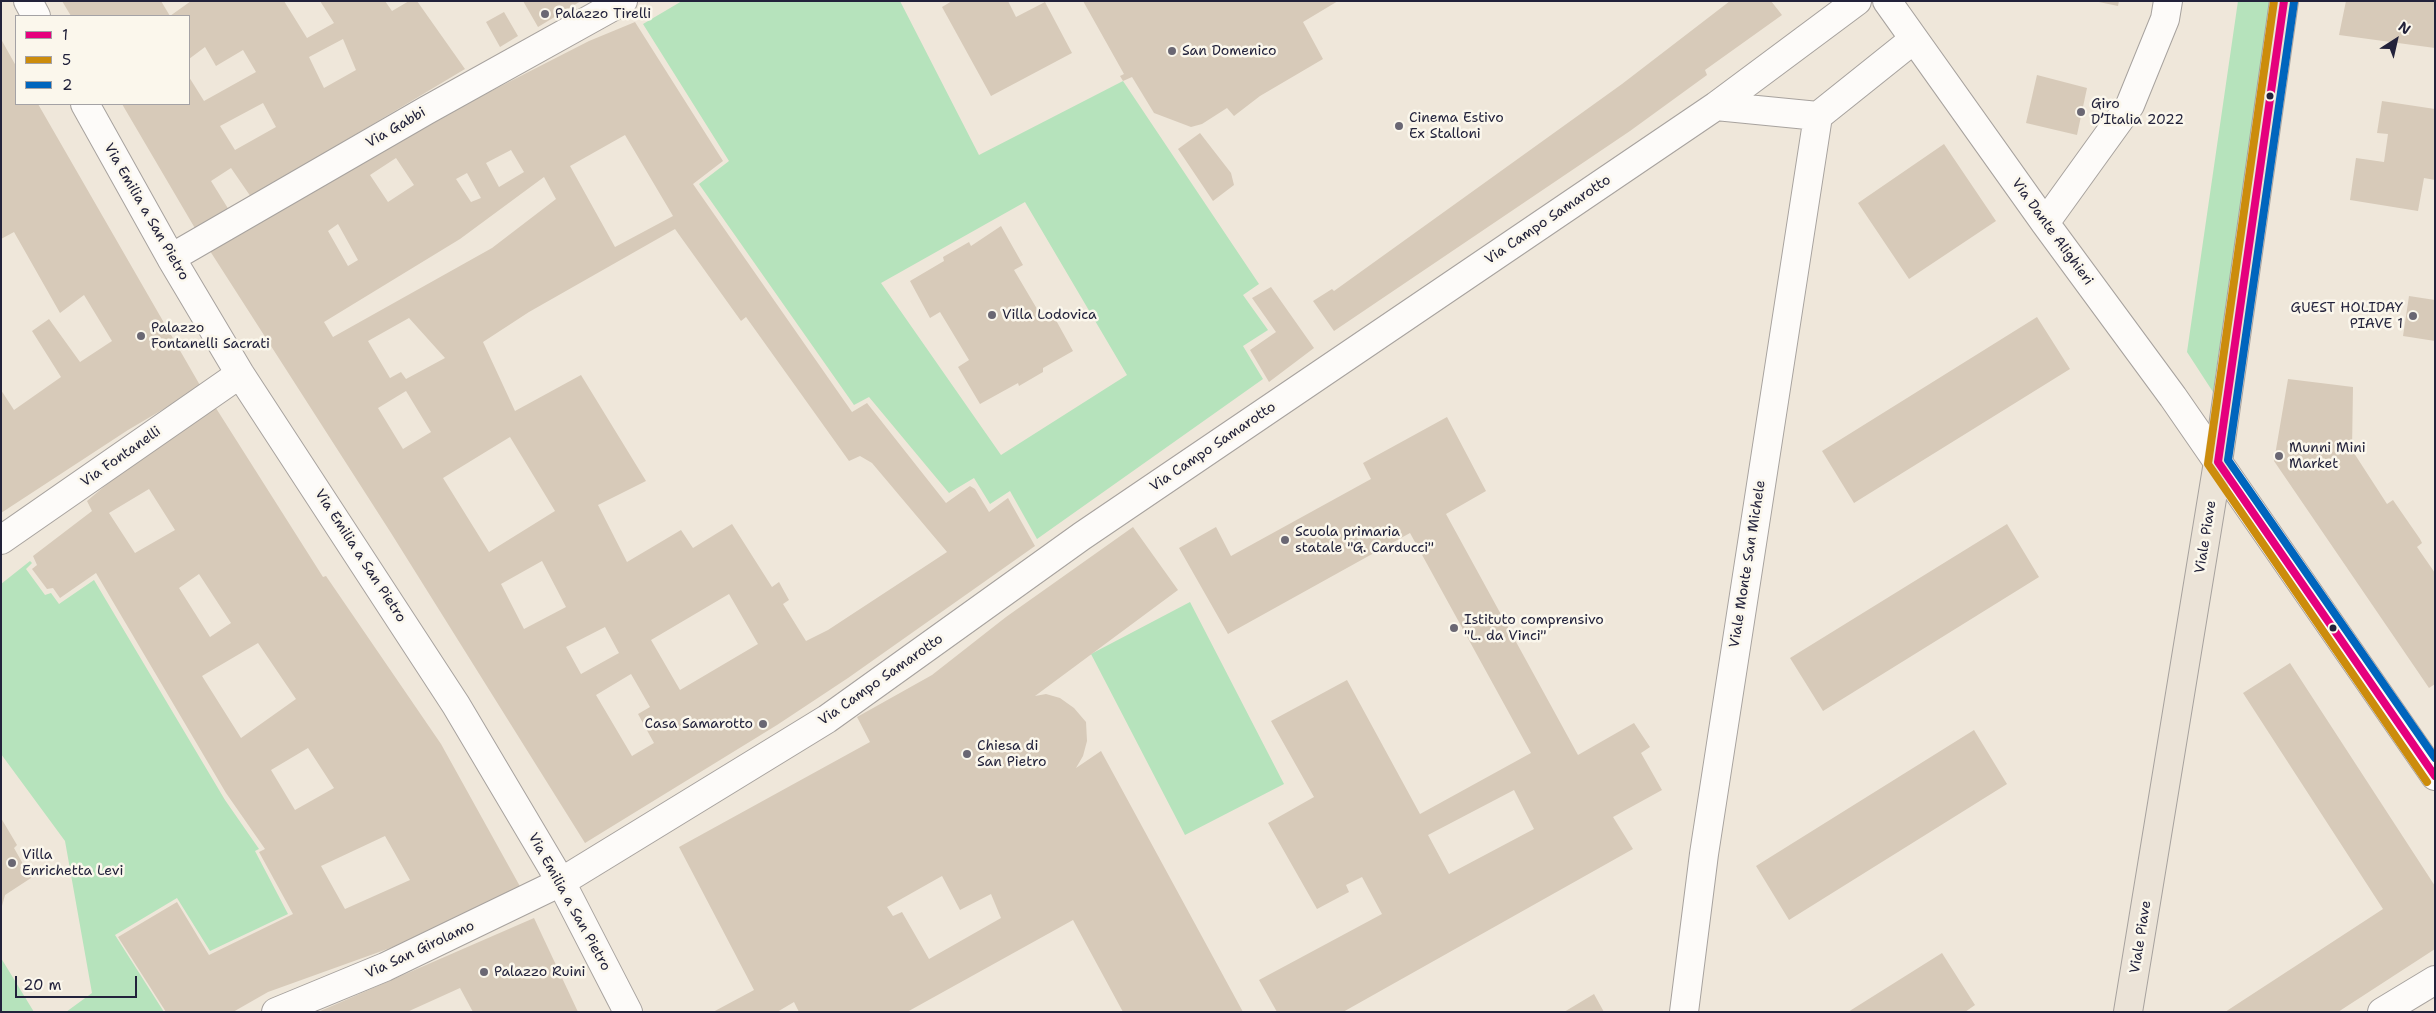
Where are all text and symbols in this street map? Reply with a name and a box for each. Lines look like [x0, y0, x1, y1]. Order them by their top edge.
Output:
place label: Palazzo Tirelli [555, 6, 651, 22]
marker: Palazzo Tirelli [539, 8, 551, 20]
legend [15, 15, 190, 105]
north arrow [2371, 15, 2421, 65]
text: N [2395, 17, 2414, 38]
text: 1 [62, 25, 68, 45]
place label: San Domenico [1182, 43, 1276, 59]
marker: San Domenico [1166, 45, 1178, 57]
text: 5 [62, 50, 71, 70]
text: 2 [62, 75, 73, 95]
unlabelled marker [2265, 91, 2275, 101]
place label: Giro D’Italia 2022 [2091, 96, 2184, 128]
street label: Via Gabbi [363, 104, 429, 152]
marker: Giro D’Italia 2022 [2075, 106, 2087, 118]
place label: Cinema Estivo Ex Stalloni [1409, 110, 1504, 142]
marker: Cinema Estivo Ex Stalloni [1393, 120, 1405, 132]
street label: Via Emilia a San Pietro [100, 141, 192, 283]
street label: Via Campo Samarotto [1482, 172, 1614, 268]
street label: Via Dante Alighieri [2008, 175, 2096, 289]
place label: GUEST HOLIDAY PIAVE 1 [2291, 300, 2403, 332]
place label: Villa Lodovica [1002, 307, 1097, 323]
marker: Villa Lodovica [986, 309, 998, 321]
marker: GUEST HOLIDAY PIAVE 1 [2407, 310, 2419, 322]
place label: Palazzo Fontanelli Sacrati [151, 320, 270, 352]
marker: Palazzo Fontanelli Sacrati [135, 330, 147, 342]
street label: Via Campo Samarotto [1147, 399, 1279, 495]
street label: Via Fontanelli [78, 423, 164, 491]
place label: Munni Mini Market [2289, 440, 2366, 472]
marker: Munni Mini Market [2273, 450, 2285, 462]
street label: Viale Monte San Michele [1726, 479, 1770, 649]
street label: Via Emilia a San Pietro [311, 486, 409, 626]
street label: Viale Piave [2192, 499, 2220, 575]
place label: Scuola primaria statale "G. Carducci" [1295, 524, 1434, 556]
marker: Scuola primaria statale "G. Carducci" [1279, 534, 1291, 546]
place label: Istituto comprensivo "L. da Vinci" [1464, 612, 1604, 644]
marker: Istituto comprensivo "L. da Vinci" [1448, 622, 1460, 634]
unlabelled marker [2328, 623, 2338, 633]
street label: Via Campo Samarotto [816, 631, 946, 729]
place label: Casa Samarotto [645, 716, 753, 732]
marker: Casa Samarotto [757, 718, 769, 730]
place label: Chiesa di San Pietro [977, 738, 1046, 770]
marker: Chiesa di San Pietro [961, 748, 973, 760]
street label: Via Emilia a San Pietro [524, 830, 614, 974]
place label: Villa Enrichetta Levi [22, 847, 123, 880]
marker: Villa Enrichetta Levi [6, 857, 18, 869]
street label: Viale Piave [2127, 899, 2155, 975]
street label: Via San Girolamo [363, 917, 477, 983]
place label: Palazzo Ruini [494, 964, 586, 980]
scale bar [18, 966, 140, 998]
marker: Palazzo Ruini [478, 966, 490, 978]
text: 20 m [23, 975, 62, 995]

